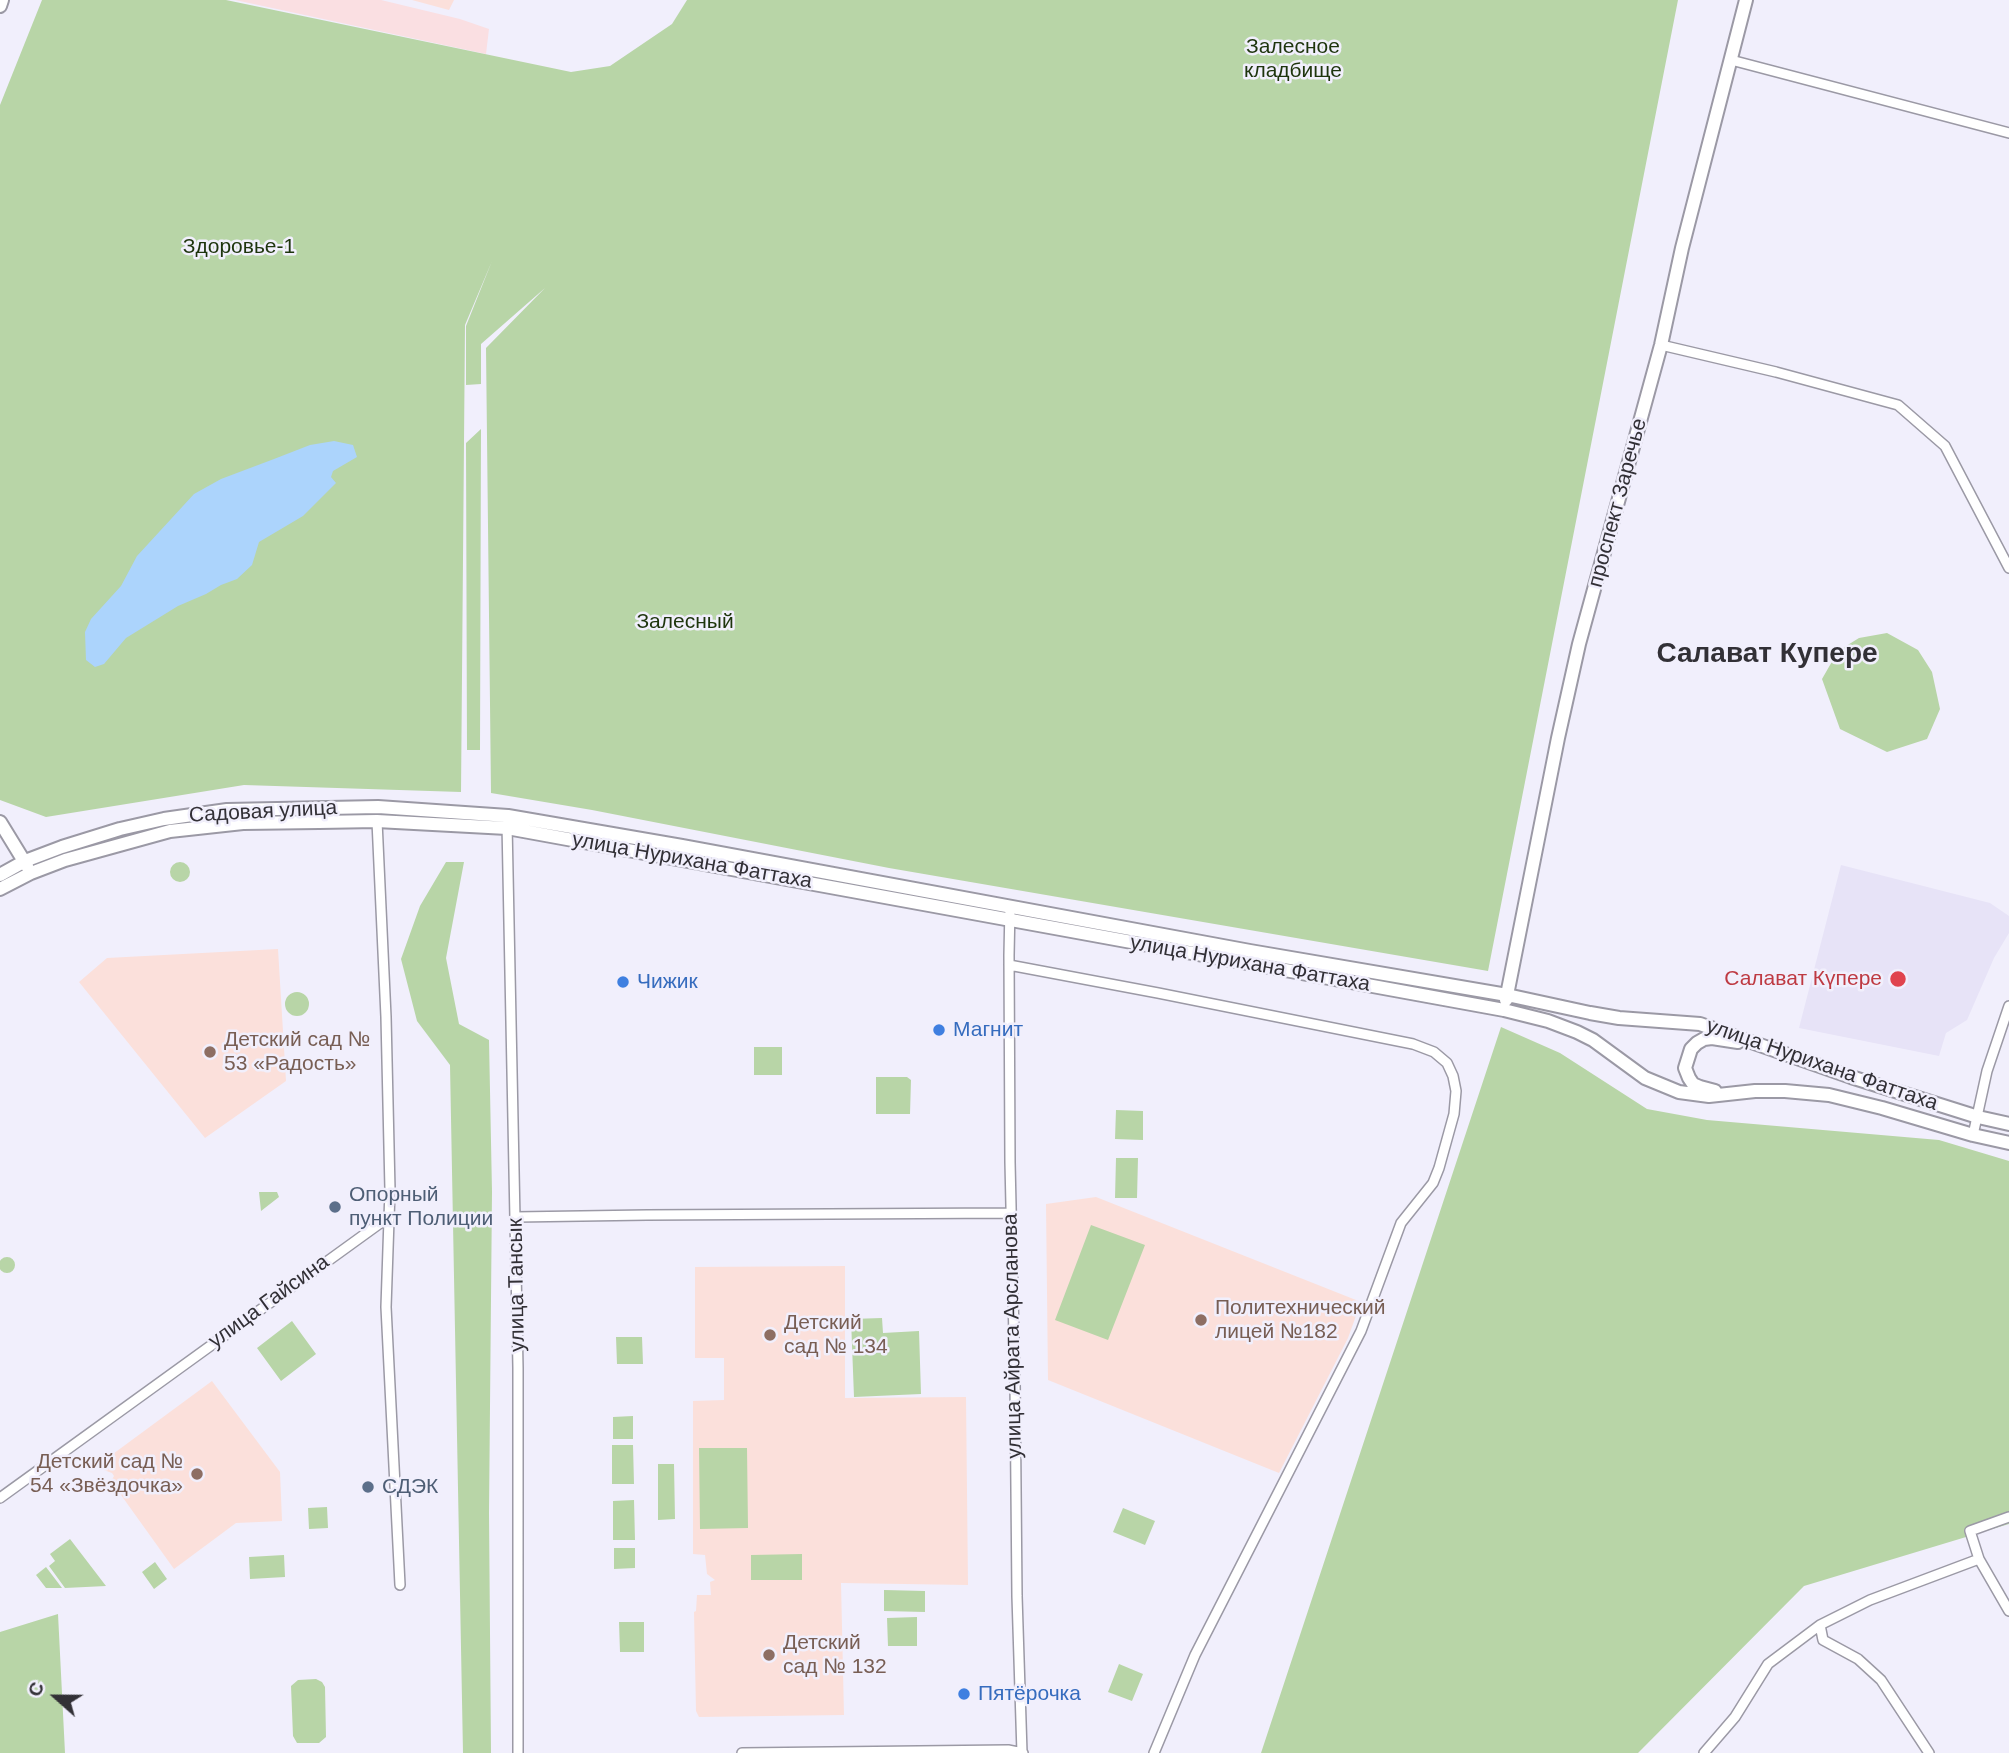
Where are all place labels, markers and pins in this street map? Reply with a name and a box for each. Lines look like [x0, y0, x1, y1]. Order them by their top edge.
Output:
place label: Салават Күпере [1724, 966, 1882, 992]
place label: Чижик [637, 969, 698, 995]
marker: Салават Күпере [1888, 969, 1908, 989]
marker: Чижик [615, 974, 631, 990]
place label: Магнит [953, 1017, 1023, 1043]
marker: Магнит [931, 1022, 947, 1038]
place label: Детский сад № 53 «Радость» [224, 1027, 370, 1077]
marker: Детский сад № 53 «Радость» [202, 1044, 218, 1060]
place label: Опорный пункт Полиции [349, 1182, 493, 1232]
marker: Опорный пункт Полиции [327, 1199, 343, 1215]
place label: Политехнический лицей №182 [1215, 1295, 1385, 1345]
place label: Детский сад № 134 [784, 1310, 888, 1360]
marker: Политехнический лицей №182 [1193, 1312, 1209, 1328]
marker: Детский сад № 134 [762, 1327, 778, 1343]
place label: Детский сад № 54 «Звёздочка» [30, 1449, 183, 1499]
marker: Детский сад № 54 «Звёздочка» [189, 1466, 205, 1482]
place label: СДЭК [382, 1474, 438, 1500]
marker: СДЭК [360, 1479, 376, 1495]
place label: Детский сад № 132 [783, 1630, 887, 1680]
marker: Детский сад № 132 [761, 1647, 777, 1663]
place label: Пятёрочка [978, 1681, 1081, 1707]
marker: Пятёрочка [956, 1686, 972, 1702]

